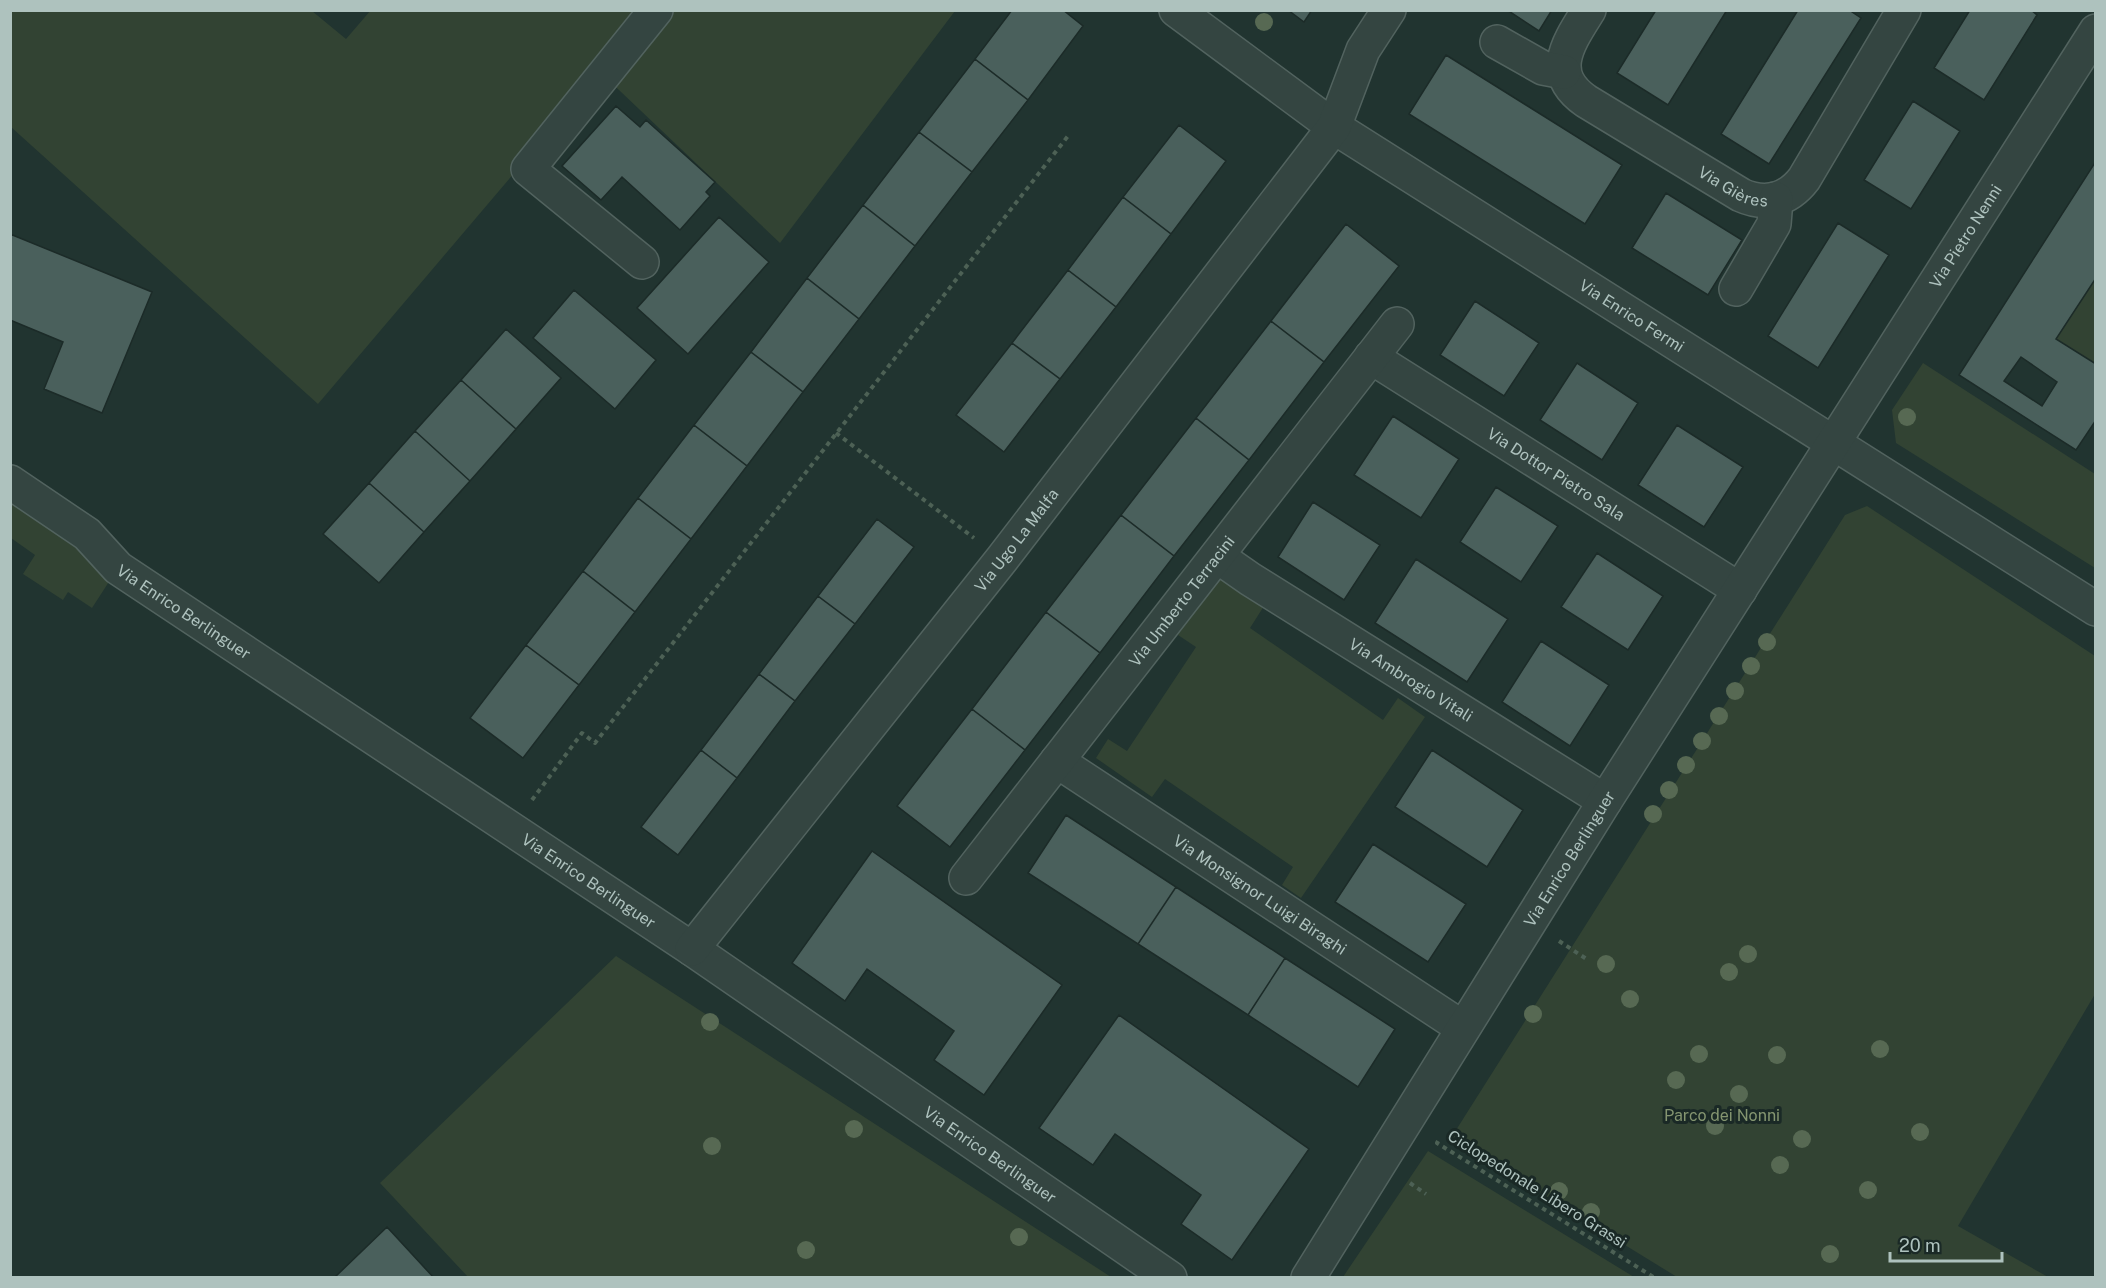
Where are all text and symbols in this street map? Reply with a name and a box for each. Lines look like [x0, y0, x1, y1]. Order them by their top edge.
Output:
street label: Via Gières [1695, 162, 1768, 210]
street label: Via Pietro Nenni [1925, 181, 2005, 291]
street label: Via Enrico Fermi [1576, 275, 1688, 356]
street label: Via Dottor Pietro Sala [1484, 423, 1629, 524]
street label: Via Ugo La Malfa [970, 485, 1062, 595]
street label: Via Umberto Terracini [1125, 532, 1238, 670]
street label: Via Enrico Berlinguer [113, 560, 254, 663]
street label: Via Ambrogio Vitali [1346, 634, 1476, 725]
street label: Via Enrico Berlinguer [1520, 787, 1619, 930]
street label: Via Enrico Berlinguer [518, 829, 659, 932]
street label: Via Monsignor Luigi Biraghi [1170, 831, 1350, 958]
street label: Via Enrico Berlinguer [920, 1102, 1060, 1207]
park label: Parco dei Nonni [1664, 1106, 1780, 1125]
street label: Ciclopedonale Libero Grassi [1444, 1126, 1630, 1252]
scale bar [1890, 1225, 2002, 1263]
text: 20 m [1899, 1235, 1941, 1256]

